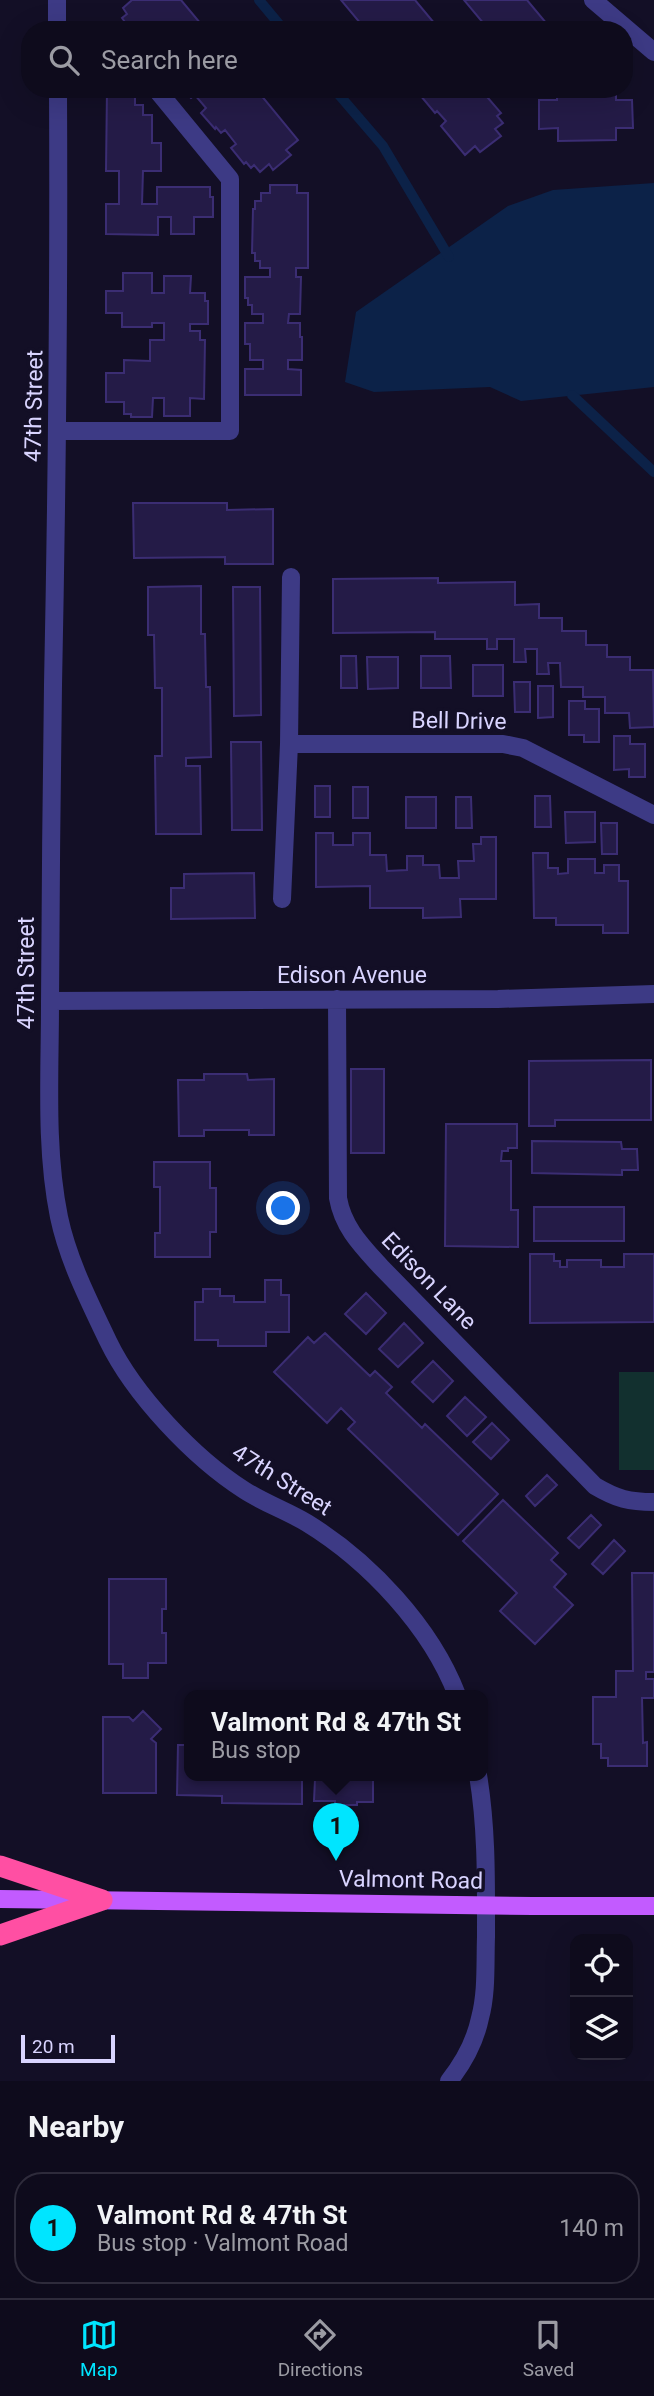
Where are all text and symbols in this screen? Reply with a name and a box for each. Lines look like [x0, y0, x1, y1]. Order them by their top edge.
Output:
search box [21, 21, 633, 98]
icon: search [45, 41, 83, 79]
text: Search here [101, 45, 238, 75]
street label: 47th Street [20, 350, 48, 462]
street label: Bell Drive [411, 707, 507, 735]
street label: 47th Street [13, 917, 40, 1029]
street label: Edison Avenue [277, 962, 427, 989]
your location [266, 1191, 300, 1225]
street label: Edison Lane [376, 1227, 482, 1335]
street label: 47th Street [227, 1439, 337, 1521]
popup [184, 1690, 488, 1781]
text: Valmont Rd & 47th St [211, 1707, 461, 1737]
text: Bus stop [211, 1737, 301, 1764]
pin: 1 [313, 1803, 359, 1861]
street label: Valmont Road [339, 1865, 483, 1895]
map controls [570, 1934, 633, 2060]
button: locate [570, 1934, 633, 1997]
button: layers [570, 1997, 633, 2060]
scale bar [21, 2032, 116, 2064]
text: 20 m [32, 2035, 75, 2058]
text: Nearby [28, 2109, 124, 2144]
text: Valmont Rd & 47th St [97, 2200, 347, 2230]
text: 1 [46, 2215, 60, 2242]
text: 140 m [559, 2215, 624, 2242]
text: Bus stop · Valmont Road [97, 2230, 348, 2257]
tab: Map [80, 2316, 118, 2381]
tab: Directions [278, 2316, 363, 2381]
tab: Saved [523, 2316, 574, 2381]

